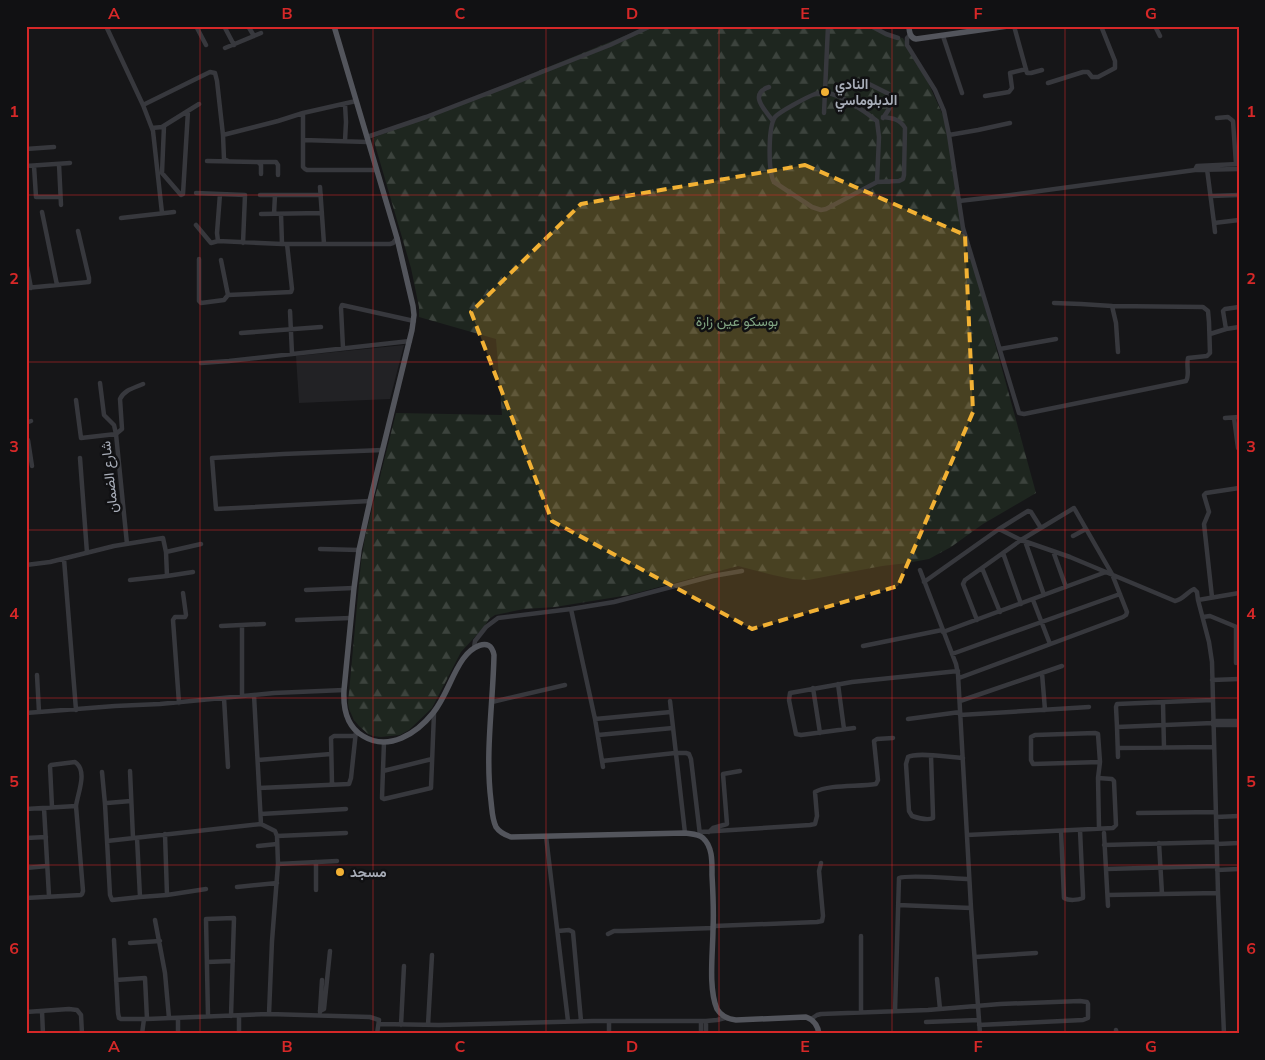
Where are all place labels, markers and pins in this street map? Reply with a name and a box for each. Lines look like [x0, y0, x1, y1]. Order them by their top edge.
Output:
place label: النادي الدبلوماسي [835, 75, 897, 112]
marker: النادي الدبلوماسي [819, 86, 831, 98]
place label: مسجد [350, 863, 387, 881]
marker: مسجد [334, 866, 346, 878]

